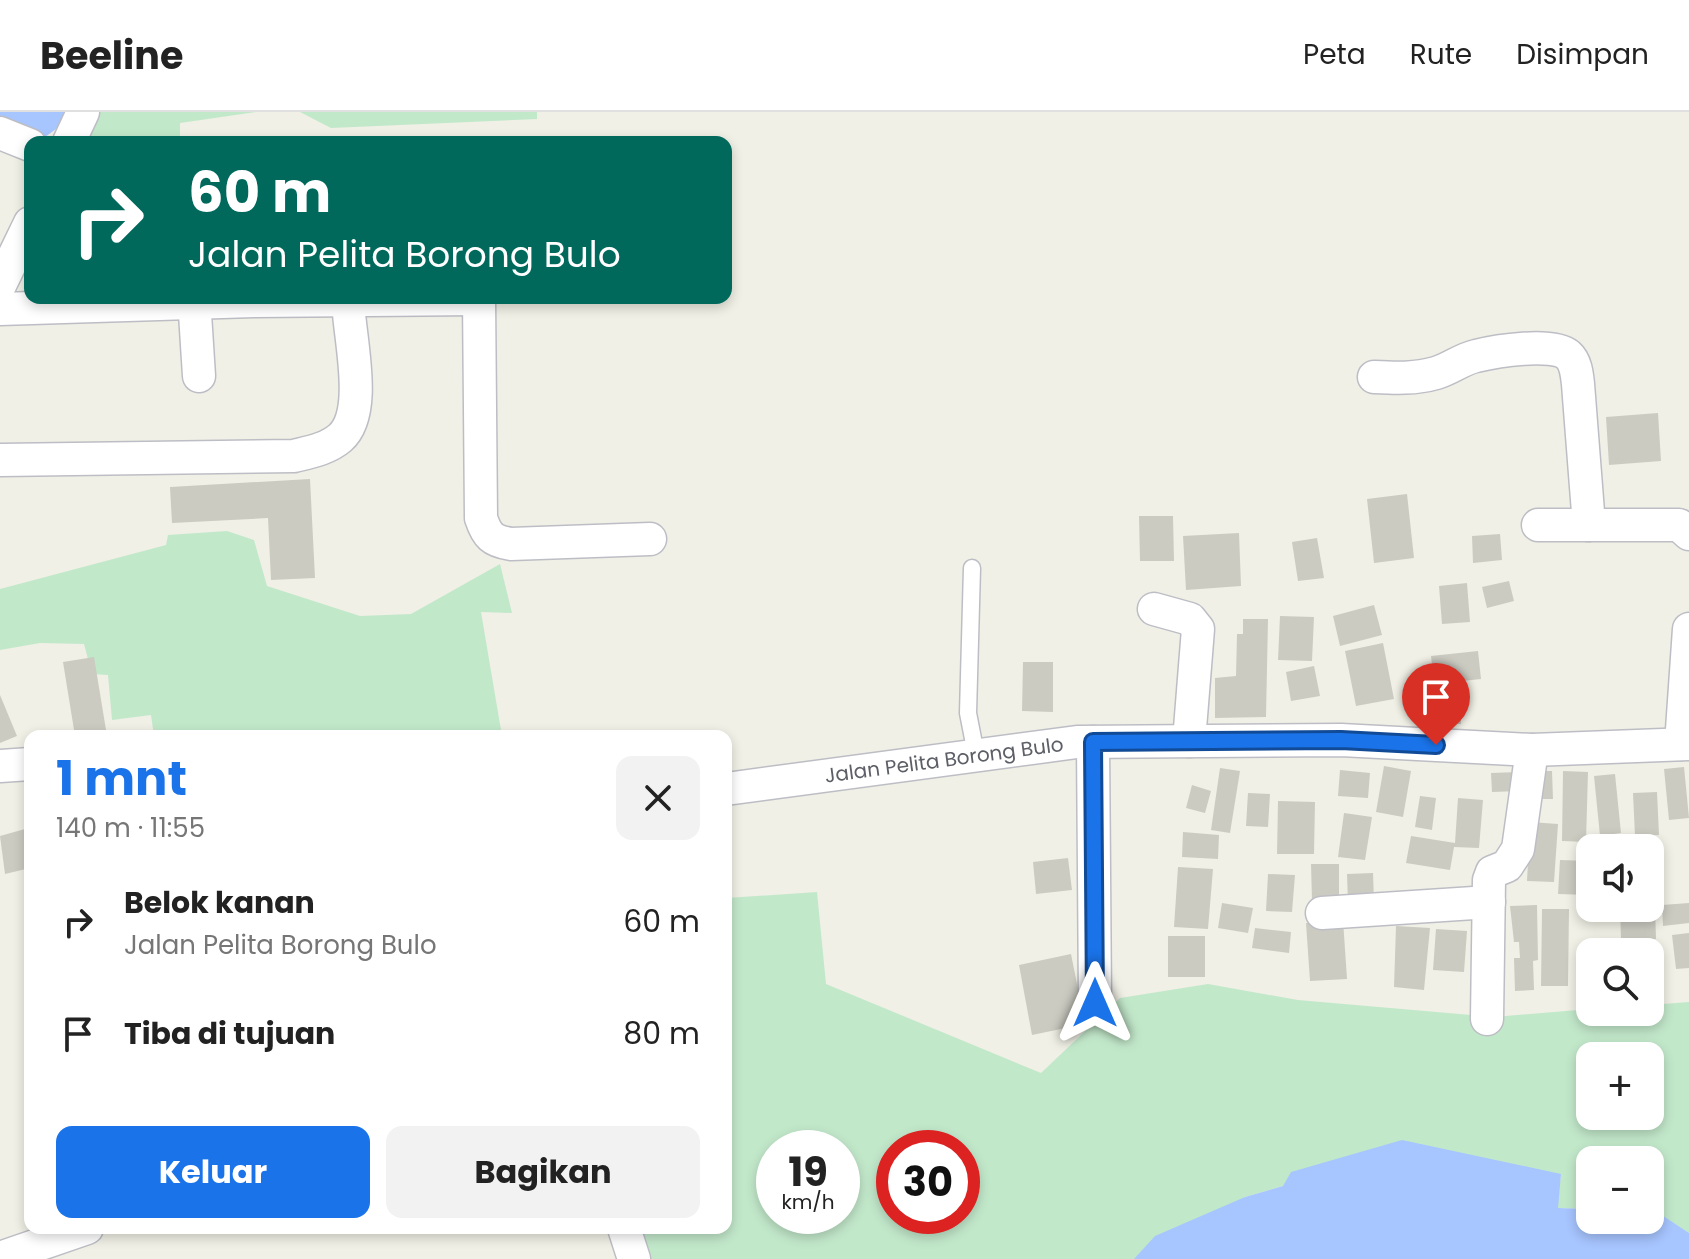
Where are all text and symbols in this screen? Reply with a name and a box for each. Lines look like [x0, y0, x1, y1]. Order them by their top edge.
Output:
text: Beeline [40, 29, 183, 82]
text: Peta [1303, 35, 1366, 74]
text: Rute [1410, 35, 1472, 74]
text: Disimpan [1516, 35, 1649, 74]
text: 60 m [188, 153, 331, 232]
icon: right [56, 168, 160, 272]
text: Jalan Pelita Borong Bulo [188, 229, 621, 280]
pin [1402, 663, 1470, 745]
icon: arrive [1414, 675, 1458, 719]
street label: Jalan Pelita Borong Bulo [823, 730, 1065, 790]
text: 1 mnt [56, 745, 187, 812]
button: close [616, 756, 700, 840]
text: 140 m · 11:55 [56, 810, 205, 846]
map controls [1576, 834, 1664, 1234]
button: sound [1576, 834, 1664, 922]
text: Belok kanan [124, 881, 315, 924]
icon: right [56, 900, 100, 944]
text: 60 m [623, 900, 700, 943]
text: Jalan Pelita Borong Bulo [124, 927, 437, 963]
button: search [1576, 938, 1664, 1026]
position arrow [1053, 961, 1137, 1045]
icon: arrive [56, 1012, 100, 1056]
text: Tiba di tujuan [124, 1012, 335, 1055]
text: 80 m [623, 1012, 700, 1055]
button: + [1576, 1042, 1664, 1130]
button: Keluar [56, 1126, 370, 1218]
button: Bagikan [386, 1126, 700, 1218]
speed limit sign: 30 [876, 1130, 980, 1234]
text: 19 [788, 1144, 828, 1200]
button: − [1576, 1146, 1664, 1234]
text: km/h [781, 1188, 835, 1216]

